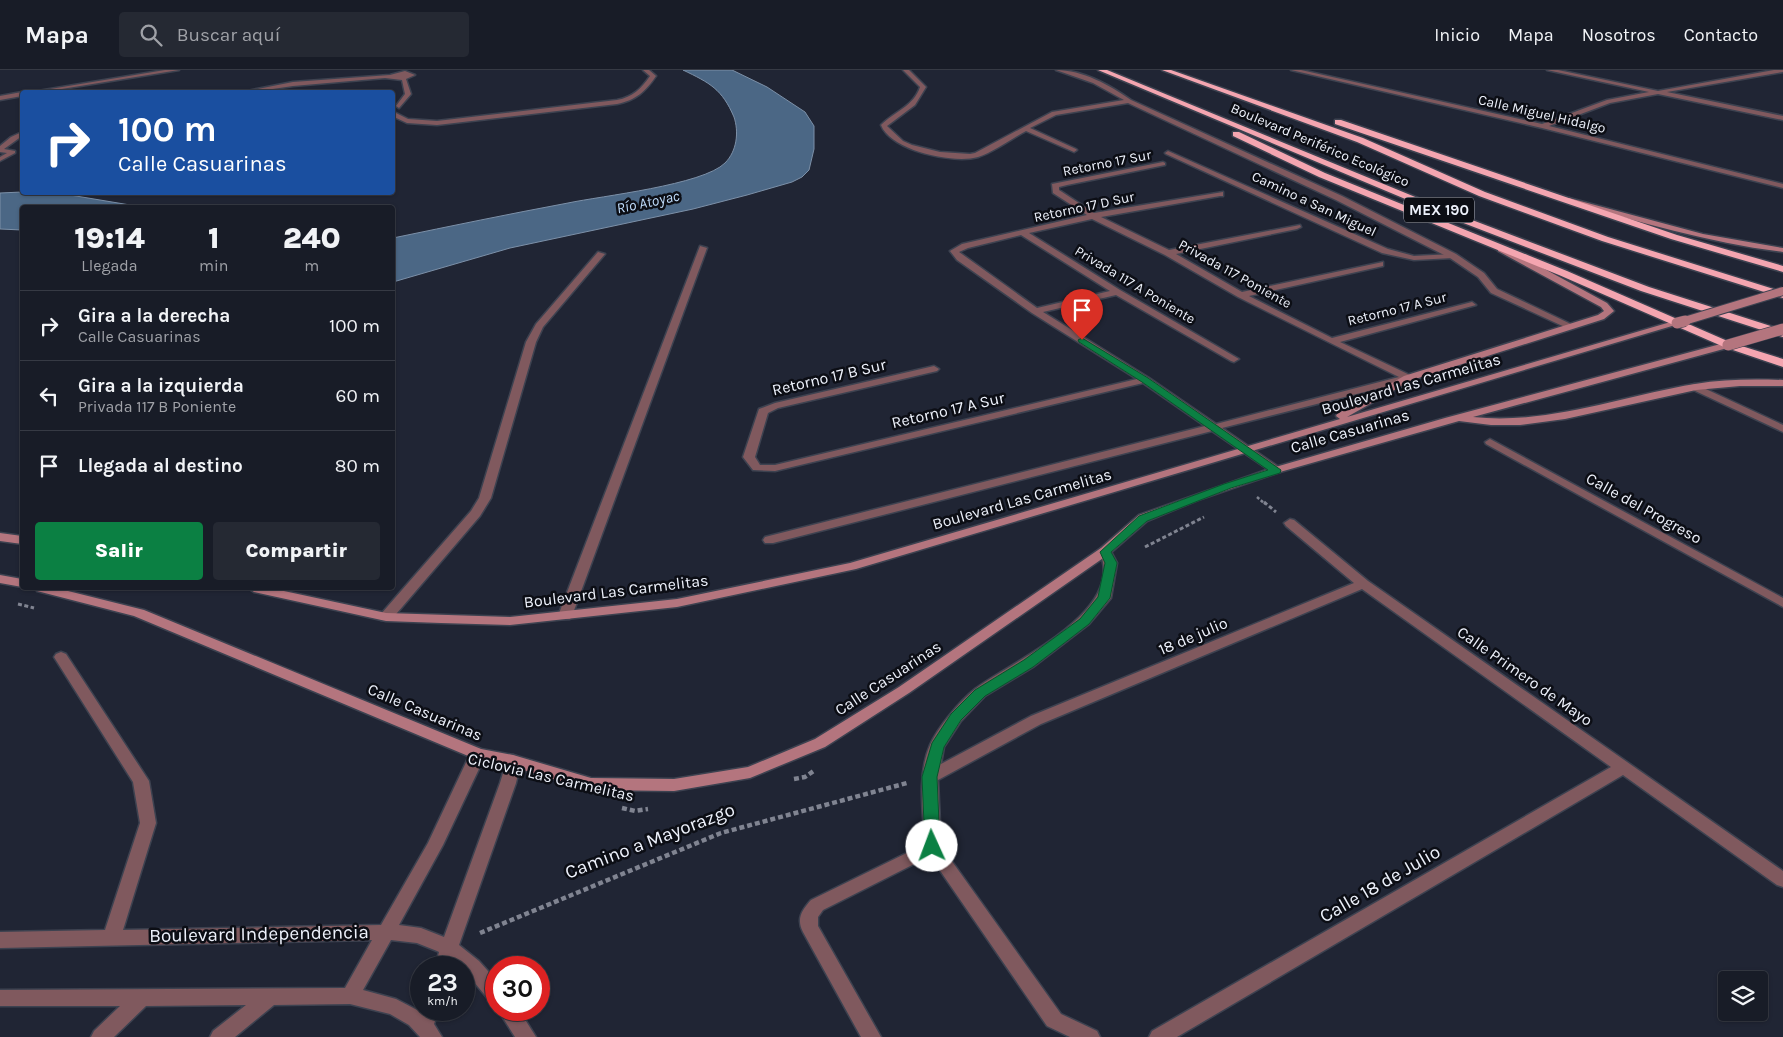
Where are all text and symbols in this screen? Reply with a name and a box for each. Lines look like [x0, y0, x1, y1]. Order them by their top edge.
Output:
search box [119, 12, 469, 57]
text: Mapa [25, 21, 89, 49]
icon: search [137, 21, 165, 49]
text: Buscar aquí [177, 24, 280, 46]
text: Inicio [1434, 24, 1480, 46]
text: Mapa [1508, 24, 1554, 46]
text: Nosotros [1582, 24, 1656, 46]
text: Contacto [1684, 24, 1758, 46]
street label: Calle Miguel Hidalgo [1477, 91, 1607, 137]
street label: Boulevard Periférico Ecológico [1228, 100, 1412, 190]
text: 100 m [118, 109, 217, 150]
icon: right [35, 110, 100, 175]
street label: Retorno 17 Sur [1061, 146, 1154, 180]
text: Calle Casuarinas [118, 151, 287, 177]
street label: Camino a San Miguel [1249, 168, 1379, 240]
water label: Río Atoyac [615, 187, 681, 217]
street label: Retorno 17 D Sur [1032, 188, 1137, 226]
road number: MEX 190 [1404, 198, 1474, 222]
text: 19:14 [74, 220, 145, 256]
text: 1 [208, 220, 219, 256]
text: 240 [283, 220, 341, 256]
street label: Privada 117 Poniente [1176, 236, 1294, 312]
street label: Privada 117 A Poniente [1072, 242, 1198, 328]
text: Llegada [81, 256, 138, 275]
text: min [199, 256, 228, 275]
text: m [304, 256, 319, 275]
street label: Retorno 17 A Sur [1346, 288, 1449, 329]
pin [1061, 289, 1103, 340]
icon: arrive [1068, 296, 1096, 324]
text: Gira a la derecha [78, 305, 230, 327]
icon: right [35, 312, 63, 340]
text: 100 m [329, 315, 380, 337]
text: Calle Casuarinas [78, 327, 201, 346]
street label: Boulevard Las Carmelitas [1319, 349, 1503, 419]
street label: Retorno 17 B Sur [770, 355, 888, 399]
text: Gira a la izquierda [78, 375, 244, 397]
icon: left [35, 382, 63, 410]
text: 60 m [336, 385, 380, 407]
street label: Retorno 17 A Sur [890, 388, 1007, 432]
text: Privada 117 B Poniente [78, 397, 236, 416]
street label: Calle Casuarinas [1288, 405, 1412, 457]
icon: arrive [35, 452, 63, 480]
text: Llegada al destino [78, 455, 243, 477]
text: 80 m [335, 455, 380, 477]
street label: Boulevard Las Carmelitas [930, 464, 1114, 534]
street label: Calle del Progreso [1583, 468, 1705, 548]
button: Salir [35, 522, 203, 580]
button: Compartir [213, 522, 380, 580]
street label: Boulevard Las Carmelitas [523, 570, 709, 612]
street label: 18 de julio [1156, 613, 1230, 659]
street label: Calle Primero de Mayo [1454, 622, 1596, 730]
street label: Calle Casuarinas [831, 637, 945, 719]
street label: Calle Casuarinas [365, 679, 485, 745]
street label: Ciclovia Las Carmelitas [466, 749, 636, 805]
street label: Camino a Mayorazgo [562, 798, 738, 884]
position arrow [905, 819, 957, 871]
street label: Calle 18 de Julio [1316, 841, 1444, 927]
street label: Boulevard Independencia [149, 921, 369, 947]
speed limit sign: 30 [485, 956, 550, 1021]
text: 23 [427, 968, 458, 997]
map controls [1718, 971, 1768, 1021]
button: layers [1718, 971, 1768, 1021]
text: km/h [427, 994, 458, 1008]

